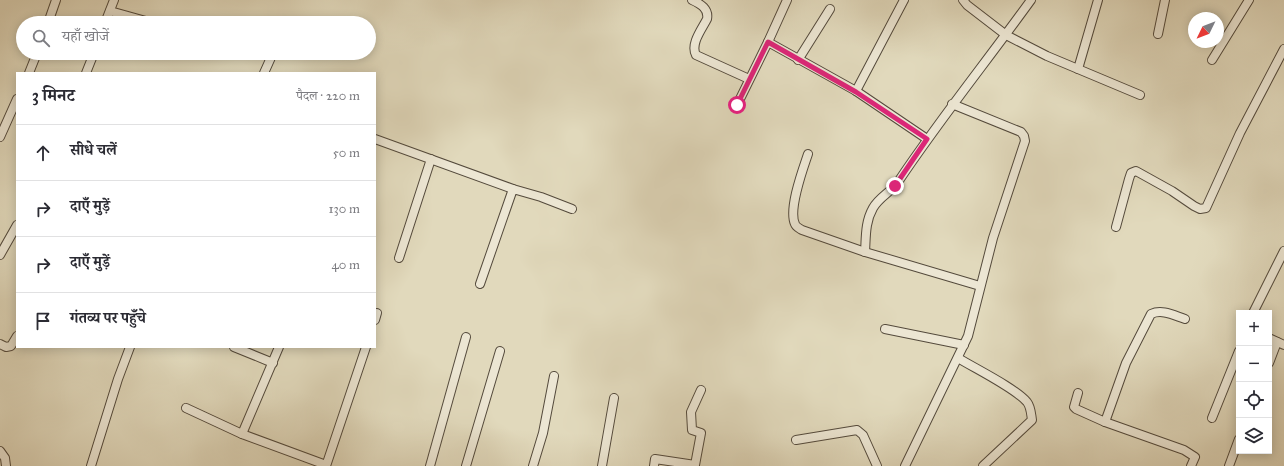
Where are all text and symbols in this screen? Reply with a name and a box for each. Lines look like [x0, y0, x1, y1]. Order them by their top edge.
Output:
north arrow [1188, 12, 1224, 48]
search box [16, 16, 376, 60]
icon: search [30, 27, 52, 49]
text: यहाँ खोजें [62, 27, 109, 45]
text: 3 मिनट [32, 85, 75, 106]
text: पैदल · 220 m [296, 88, 360, 104]
route start [728, 96, 746, 114]
text: सीधे चलें [70, 141, 117, 159]
icon: ahead [32, 142, 54, 164]
text: 50 m [333, 145, 360, 161]
route end [886, 177, 904, 195]
text: दाएँ मुड़ें [70, 197, 110, 215]
icon: right [32, 198, 54, 220]
text: 130 m [328, 201, 360, 217]
text: दाएँ मुड़ें [70, 253, 110, 271]
icon: right [32, 254, 54, 276]
text: 40 m [331, 257, 360, 273]
text: गंतव्य पर पहुँचे [70, 309, 146, 327]
icon: arrive [32, 310, 54, 332]
map controls [1236, 310, 1272, 454]
button: + [1236, 310, 1272, 346]
button: − [1236, 346, 1272, 382]
button: locate [1236, 382, 1272, 418]
button: layers [1236, 418, 1272, 454]

